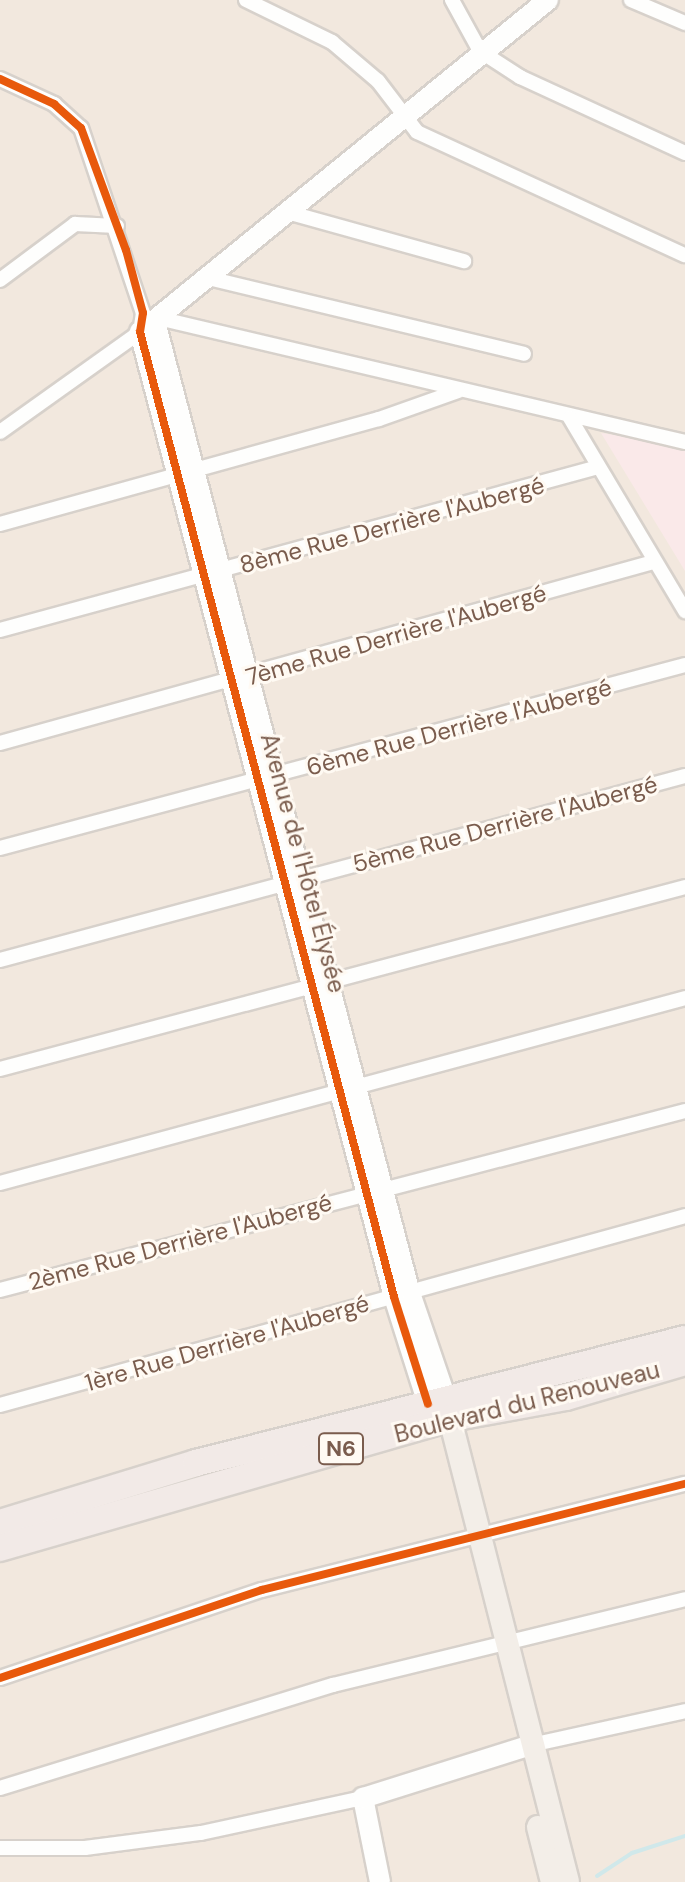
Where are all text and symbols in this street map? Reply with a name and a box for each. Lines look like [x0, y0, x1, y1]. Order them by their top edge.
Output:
street label: 8ème Rue Derrière l'Aubergé [236, 470, 548, 580]
street label: 7ème Rue Derrière l'Aubergé [243, 578, 549, 692]
street label: 6ème Rue Derrière l'Aubergé [303, 672, 615, 782]
street label: Avenue de l'Hôtel Élysée [254, 730, 352, 996]
street label: 5ème Rue Derrière l'Aubergé [349, 769, 661, 879]
street label: 2ème Rue Derrière l'Aubergé [25, 1188, 335, 1296]
street label: 1ère Rue Derrière l'Aubergé [82, 1289, 372, 1397]
street label: Boulevard du Renouveau [391, 1355, 663, 1449]
road number: N6 [317, 1431, 365, 1467]

